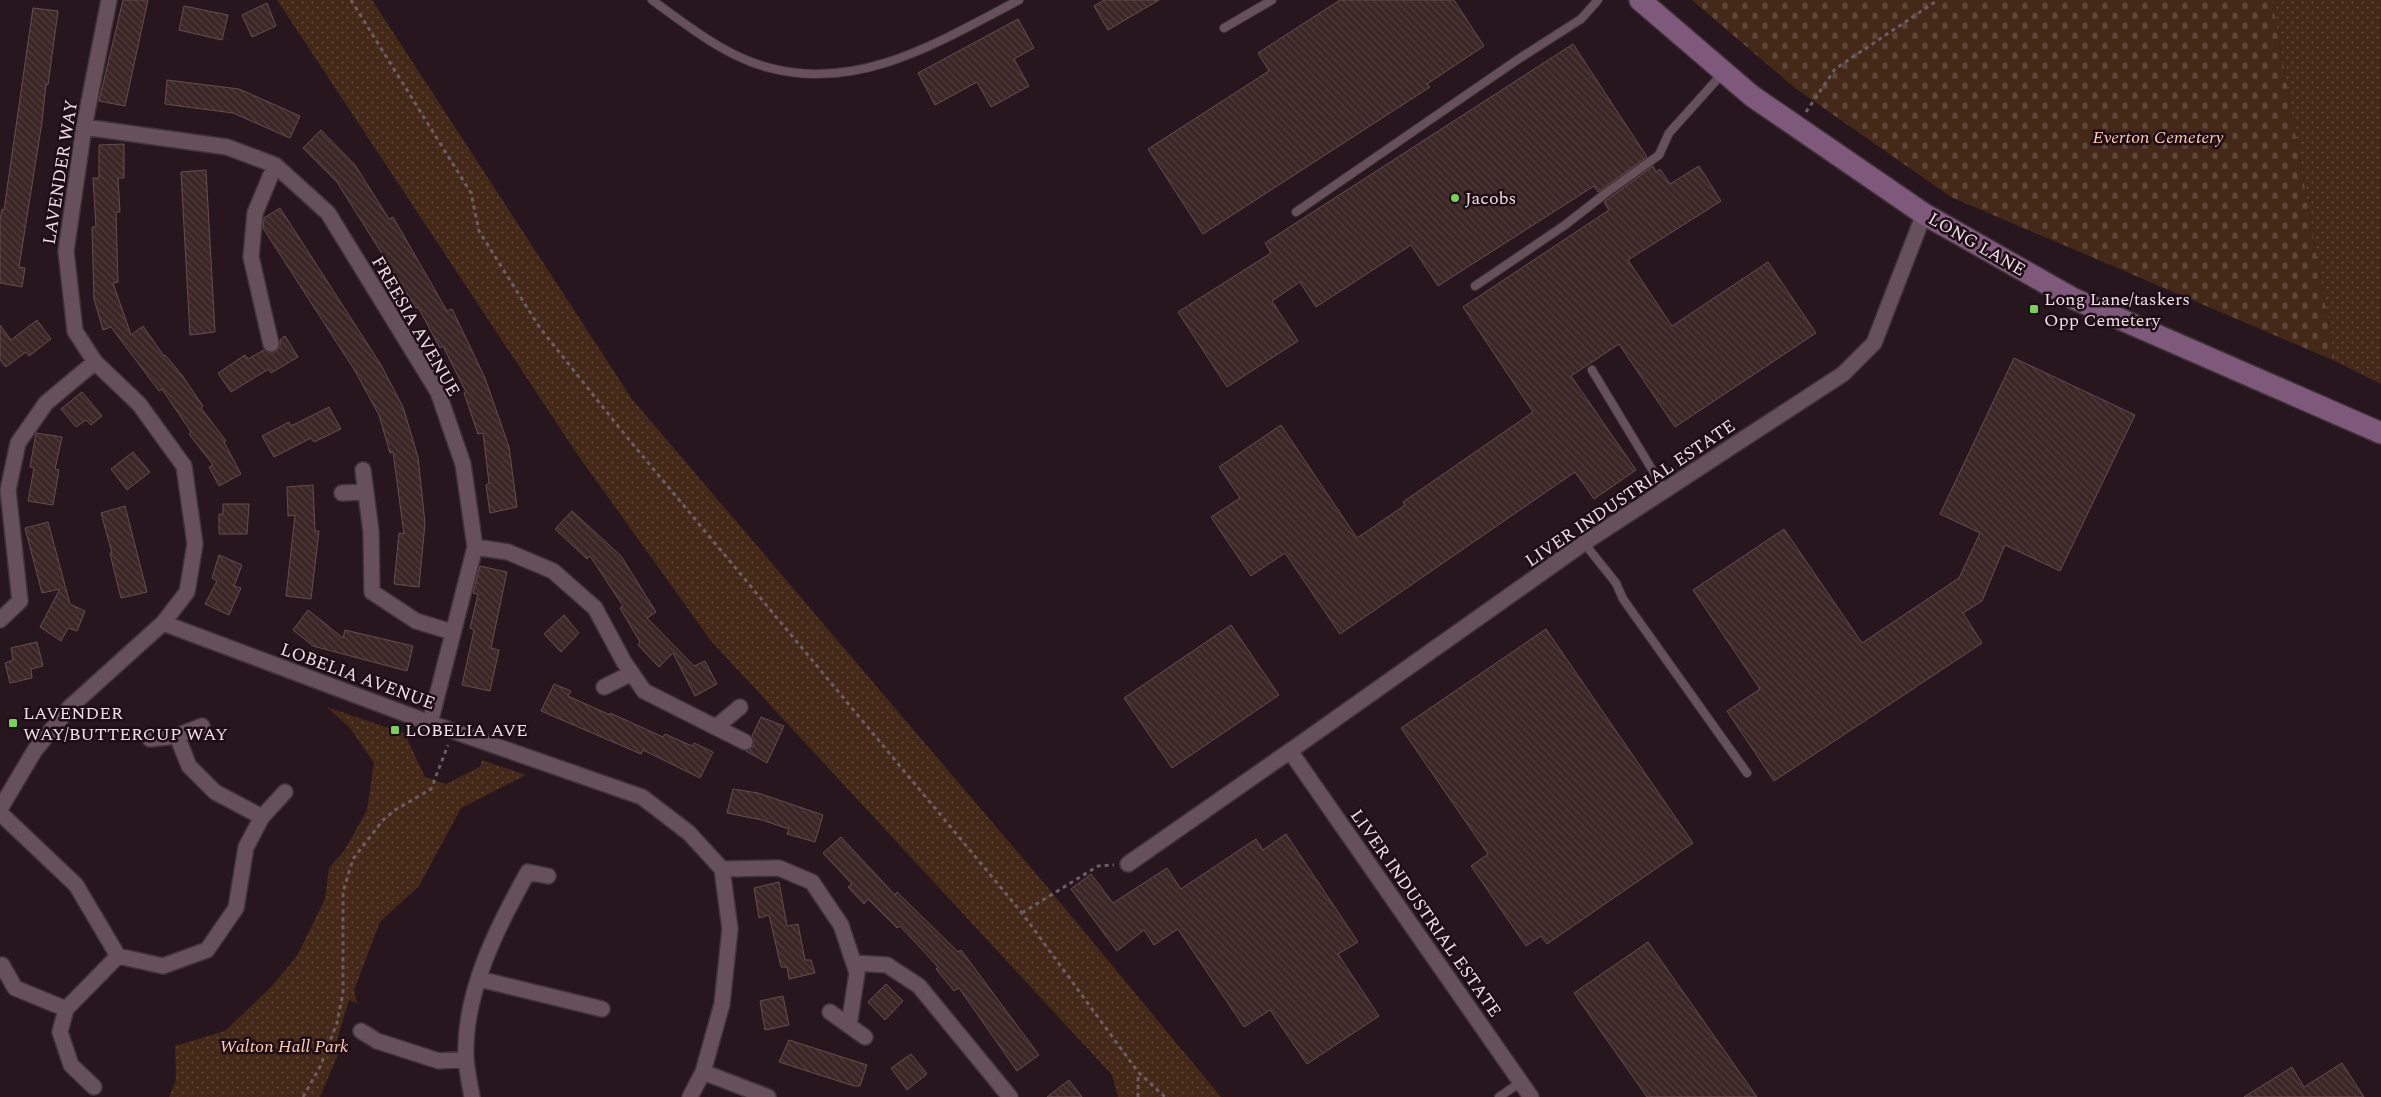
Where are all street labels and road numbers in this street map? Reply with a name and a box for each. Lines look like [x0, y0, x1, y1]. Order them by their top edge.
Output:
street label: LAVENDER WAY [36, 98, 85, 246]
street label: LONG LANE [1923, 205, 2031, 283]
street label: FREESIA AVENUE [364, 251, 467, 402]
street label: LIVER INDUSTRIAL ESTATE [1520, 413, 1741, 574]
street label: LOBELIA AVENUE [277, 636, 439, 717]
street label: LIVER INDUSTRIAL ESTATE [1343, 804, 1508, 1023]

